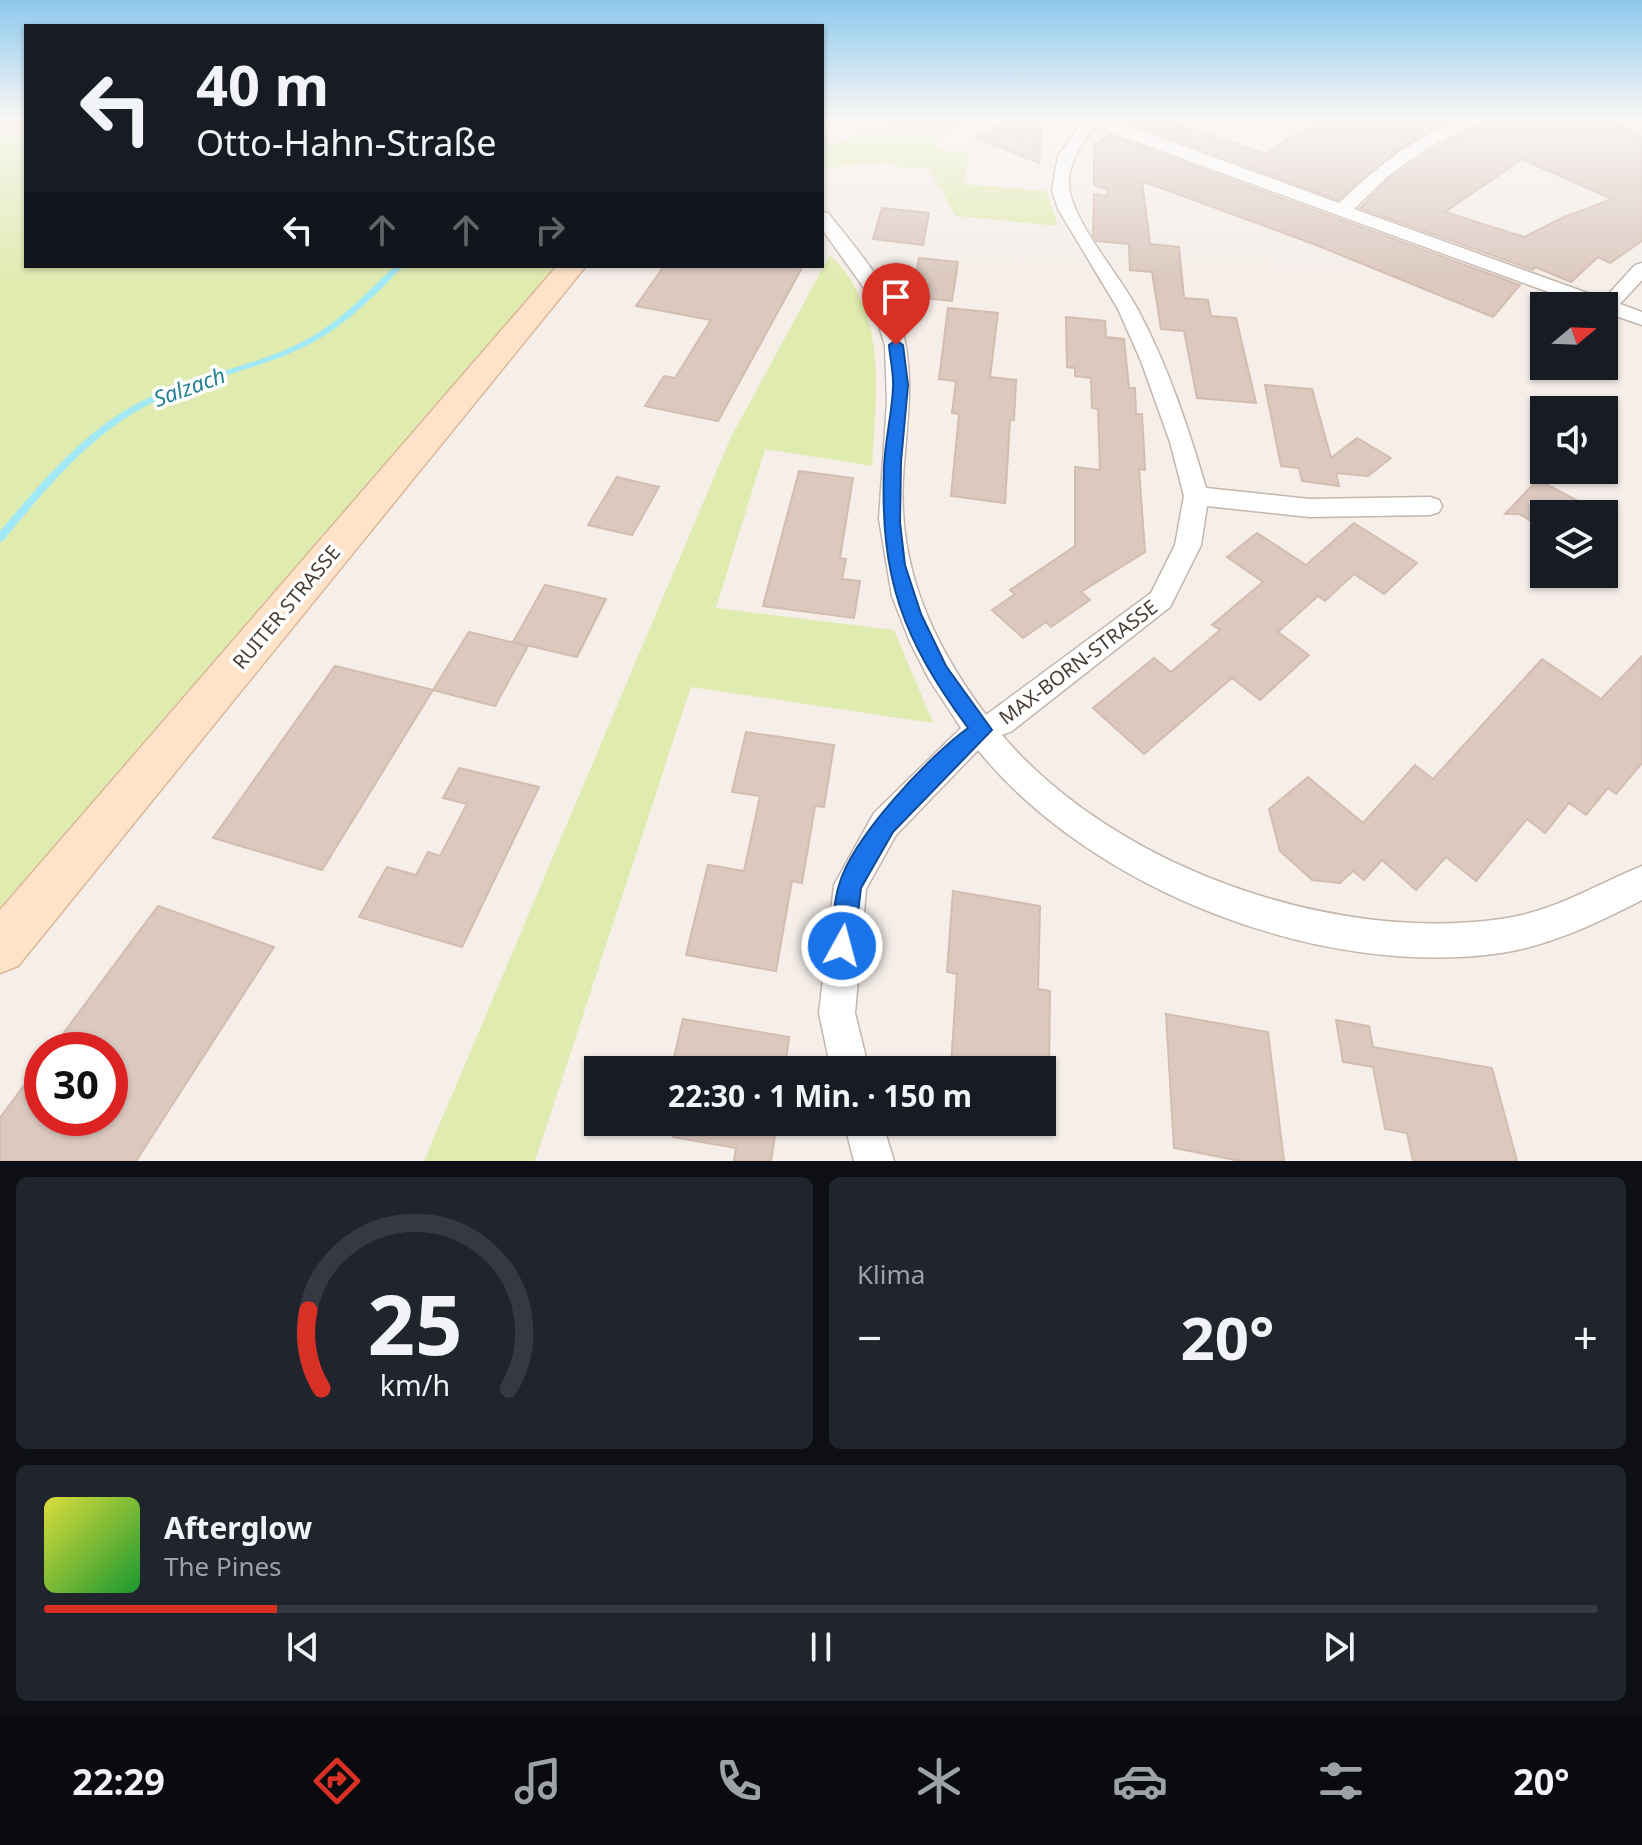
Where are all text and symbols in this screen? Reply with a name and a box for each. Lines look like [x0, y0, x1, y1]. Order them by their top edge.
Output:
text: 40 m [196, 46, 329, 122]
icon: left [64, 56, 168, 160]
text: Otto-Hahn-Straße [196, 118, 497, 167]
icon: left [276, 208, 320, 252]
icon: ahead [360, 208, 404, 252]
icon: ahead [444, 208, 488, 252]
icon: right [528, 208, 572, 252]
pin [862, 263, 930, 345]
icon: arrive [874, 275, 918, 319]
north arrow [1530, 292, 1618, 380]
map controls [1530, 292, 1618, 588]
water label: Salzach [149, 359, 229, 413]
button: sound [1530, 396, 1618, 484]
button: layers [1530, 500, 1618, 588]
street label: RUITER STRASSE [226, 539, 346, 675]
street label: MAX-BORN-STRASSE [993, 593, 1163, 731]
position arrow [800, 904, 884, 988]
speed limit sign: 30 [24, 1032, 128, 1136]
text: 22:30 · 1 Min. · 150 m [668, 1075, 972, 1116]
text: Klima [857, 1256, 925, 1292]
text: 25 [367, 1266, 462, 1379]
text: 20° [1180, 1296, 1275, 1378]
text: − [857, 1307, 882, 1367]
text: + [1573, 1307, 1598, 1367]
text: km/h [379, 1365, 450, 1404]
text: Afterglow [164, 1507, 312, 1548]
text: The Pines [164, 1548, 282, 1584]
icon: previous [281, 1625, 325, 1669]
icon: pause [799, 1625, 843, 1669]
icon: next [1317, 1625, 1361, 1669]
icon: directions [309, 1753, 365, 1809]
icon: music [510, 1753, 566, 1809]
icon: phone [711, 1753, 767, 1809]
icon: climate [911, 1753, 967, 1809]
icon: car [1112, 1753, 1168, 1809]
icon: filters [1313, 1753, 1369, 1809]
text: 22:29 [72, 1757, 165, 1806]
text: 20° [1513, 1757, 1570, 1806]

